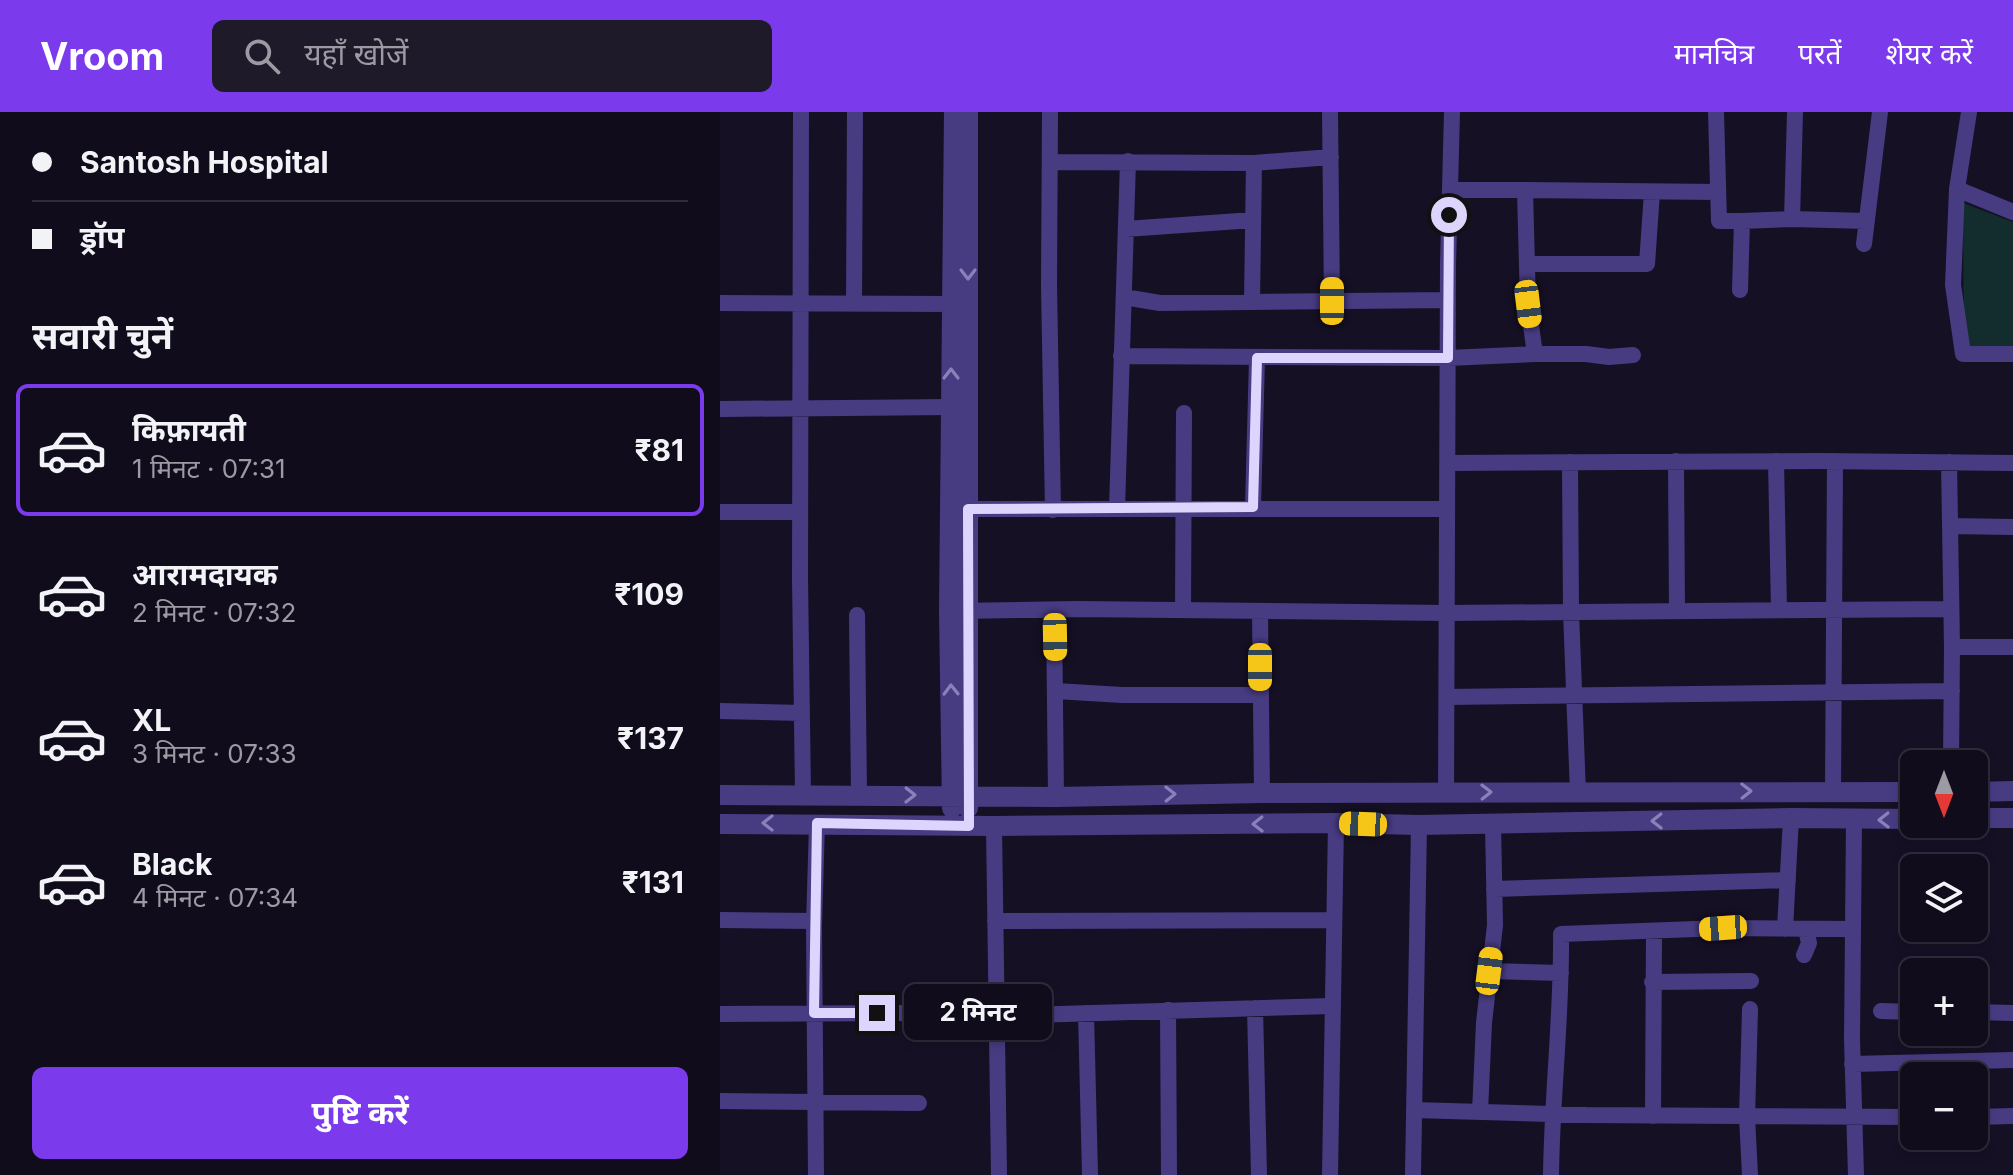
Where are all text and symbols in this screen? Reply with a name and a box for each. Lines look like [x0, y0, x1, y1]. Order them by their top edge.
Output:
search box [212, 20, 772, 92]
text: Vroom [40, 33, 164, 79]
icon: search [240, 34, 284, 78]
text: यहाँ खोजें [304, 36, 408, 72]
text: मानचित्र [1674, 37, 1754, 71]
text: परतें [1798, 37, 1841, 71]
text: शेयर करें [1885, 37, 1973, 71]
text: Santosh Hospital [80, 144, 329, 180]
route start [1431, 197, 1467, 233]
text: ड्रॉप [80, 219, 124, 255]
one-way arrow [959, 268, 977, 281]
car [1320, 277, 1344, 325]
car [1513, 279, 1543, 329]
text: सवारी चुनें [32, 314, 173, 358]
one-way arrow [942, 367, 960, 380]
text: किफ़ायती [132, 412, 246, 448]
icon: car [36, 414, 108, 486]
text: ₹81 [634, 432, 684, 468]
text: 1 मिनट · 07:31 [132, 453, 286, 484]
text: आरामदायक [132, 556, 278, 592]
icon: car [36, 558, 108, 630]
text: ₹109 [614, 576, 684, 612]
text: 2 मिनट · 07:32 [132, 597, 296, 628]
car [1043, 613, 1067, 661]
car [1248, 643, 1272, 691]
one-way arrow [942, 683, 959, 696]
icon: car [36, 702, 108, 774]
text: XL [132, 702, 171, 738]
text: ₹137 [617, 720, 684, 756]
text: 3 मिनट · 07:33 [132, 738, 297, 769]
north arrow [1900, 750, 1988, 838]
map controls [1900, 750, 1988, 1150]
one-way arrow [1740, 782, 1753, 800]
one-way arrow [1480, 783, 1493, 801]
one-way arrow [904, 786, 917, 804]
one-way arrow [1164, 786, 1177, 803]
car [1339, 811, 1387, 837]
one-way arrow [1877, 811, 1890, 828]
one-way arrow [1650, 812, 1663, 829]
one-way arrow [761, 814, 774, 832]
one-way arrow [1251, 815, 1264, 832]
icon: car [36, 846, 108, 918]
text: Black [132, 846, 212, 882]
button: layers [1900, 854, 1988, 942]
text: ₹131 [622, 864, 684, 900]
text: 4 मिनट · 07:34 [132, 882, 298, 913]
car [1698, 914, 1748, 942]
car [1474, 946, 1504, 996]
button: + [1900, 958, 1988, 1046]
callout: 2 मिनट [905, 985, 1053, 1041]
route end [859, 995, 895, 1031]
text: 2 मिनट [939, 996, 1017, 1027]
button: − [1900, 1062, 1988, 1150]
button: पुष्टि करें [32, 1067, 688, 1159]

